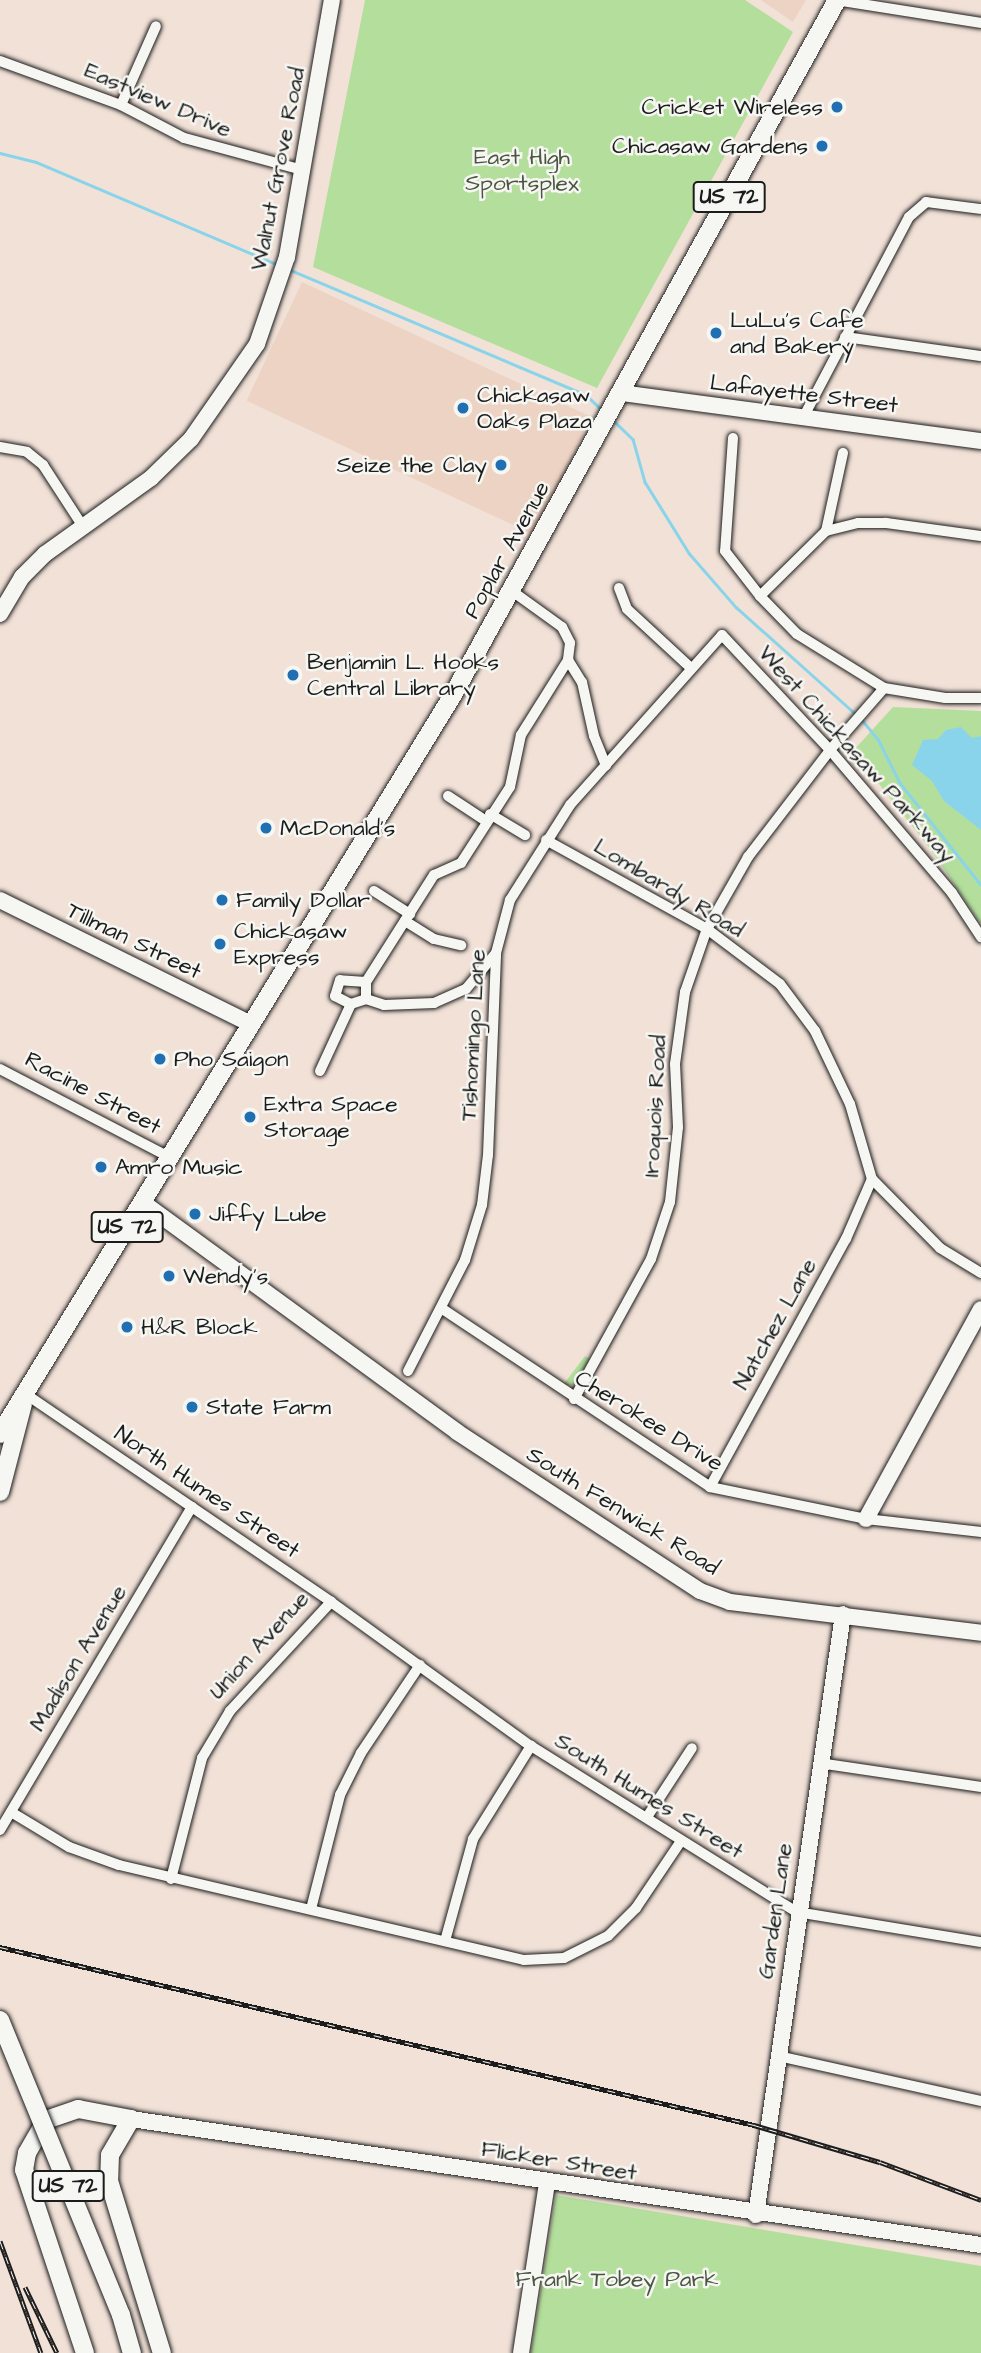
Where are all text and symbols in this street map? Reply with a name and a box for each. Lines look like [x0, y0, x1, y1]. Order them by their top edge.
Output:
street label: Eastview Drive [80, 57, 236, 143]
street label: Walnut Grove Road [245, 65, 311, 273]
place label: Cricket Wireless [642, 93, 823, 121]
marker: Cricket Wireless [829, 99, 845, 115]
place label: Chicasaw Gardens [612, 132, 808, 160]
marker: Chicasaw Gardens [814, 138, 830, 154]
park label: East High Sportsplex [465, 143, 579, 197]
road number: US 72 [692, 180, 766, 214]
place label: LuLu's Cafe and Bakery [730, 306, 864, 360]
marker: LuLu's Cafe and Bakery [708, 325, 724, 341]
street label: Lafayette Street [708, 369, 900, 419]
place label: Chickasaw Oaks Plaza [477, 381, 592, 435]
marker: Chickasaw Oaks Plaza [455, 400, 471, 416]
place label: Seize the Clay [337, 451, 487, 479]
marker: Seize the Clay [493, 457, 509, 473]
street label: Poplar Avenue [458, 477, 556, 623]
street label: West Chickasaw Parkway [752, 640, 962, 868]
place label: Benjamin L. Hooks Central Library [307, 648, 499, 702]
marker: Benjamin L. Hooks Central Library [285, 667, 301, 683]
place label: McDonald's [280, 814, 395, 842]
marker: McDonald's [258, 820, 274, 836]
street label: Lombardy Road [589, 832, 749, 944]
place label: Family Dollar [236, 886, 370, 914]
marker: Family Dollar [214, 892, 230, 908]
street label: Tillman Street [62, 897, 206, 985]
place label: Chickasaw Express [234, 917, 347, 971]
marker: Chickasaw Express [212, 936, 228, 952]
street label: Tishomingo Lane [455, 948, 491, 1122]
street label: Iroquois Road [637, 1034, 673, 1178]
place label: Pho Saigon [174, 1045, 288, 1073]
street label: Racine Street [20, 1046, 166, 1140]
marker: Pho Saigon [152, 1051, 168, 1067]
place label: Extra Space Storage [264, 1090, 398, 1144]
marker: Extra Space Storage [242, 1109, 258, 1125]
place label: Amro Music [115, 1153, 243, 1181]
marker: Amro Music [93, 1159, 109, 1175]
place label: Jiffy Lube [209, 1200, 327, 1228]
marker: Jiffy Lube [187, 1206, 203, 1222]
road number: US 72 [90, 1210, 164, 1244]
street label: Natchez Lane [728, 1253, 822, 1395]
place label: Wendy's [183, 1262, 268, 1290]
marker: Wendy's [161, 1268, 177, 1284]
place label: H&R Block [141, 1313, 258, 1341]
marker: H&R Block [119, 1319, 135, 1335]
street label: Cherokee Drive [570, 1364, 728, 1478]
place label: State Farm [206, 1393, 331, 1421]
marker: State Farm [184, 1399, 200, 1415]
street label: North Humes Street [109, 1420, 305, 1564]
street label: South Fenwick Road [522, 1440, 724, 1582]
street label: Madison Avenue [23, 1580, 133, 1736]
street label: Union Avenue [203, 1585, 315, 1705]
street label: South Humes Street [550, 1727, 748, 1865]
street label: Garden Lane [752, 1841, 798, 1981]
street label: Flicker Street [479, 2135, 639, 2187]
road number: US 72 [31, 2168, 105, 2204]
park label: Frank Tobey Park [516, 2265, 718, 2293]

